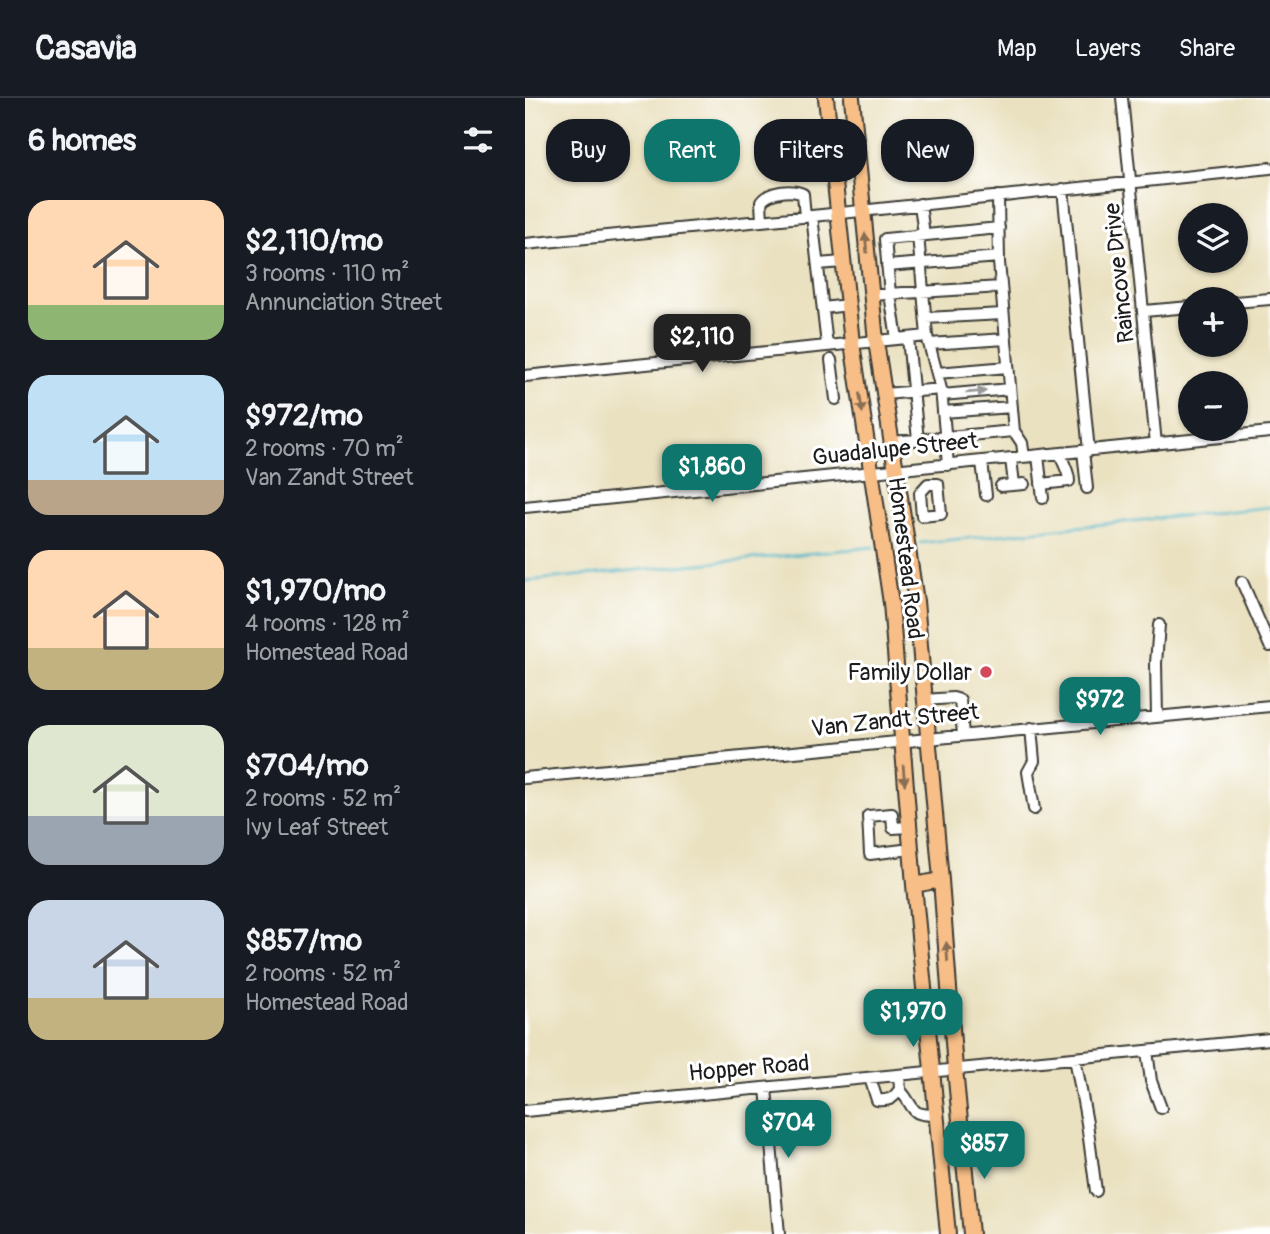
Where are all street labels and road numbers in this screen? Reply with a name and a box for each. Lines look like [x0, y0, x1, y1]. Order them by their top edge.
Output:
street label: Raincove Drive [1097, 201, 1141, 344]
street label: Guadalupe Street [811, 426, 980, 472]
street label: Homestead Road [882, 475, 930, 641]
street label: Van Zandt Street [810, 697, 981, 743]
street label: Hopper Road [687, 1048, 811, 1088]

